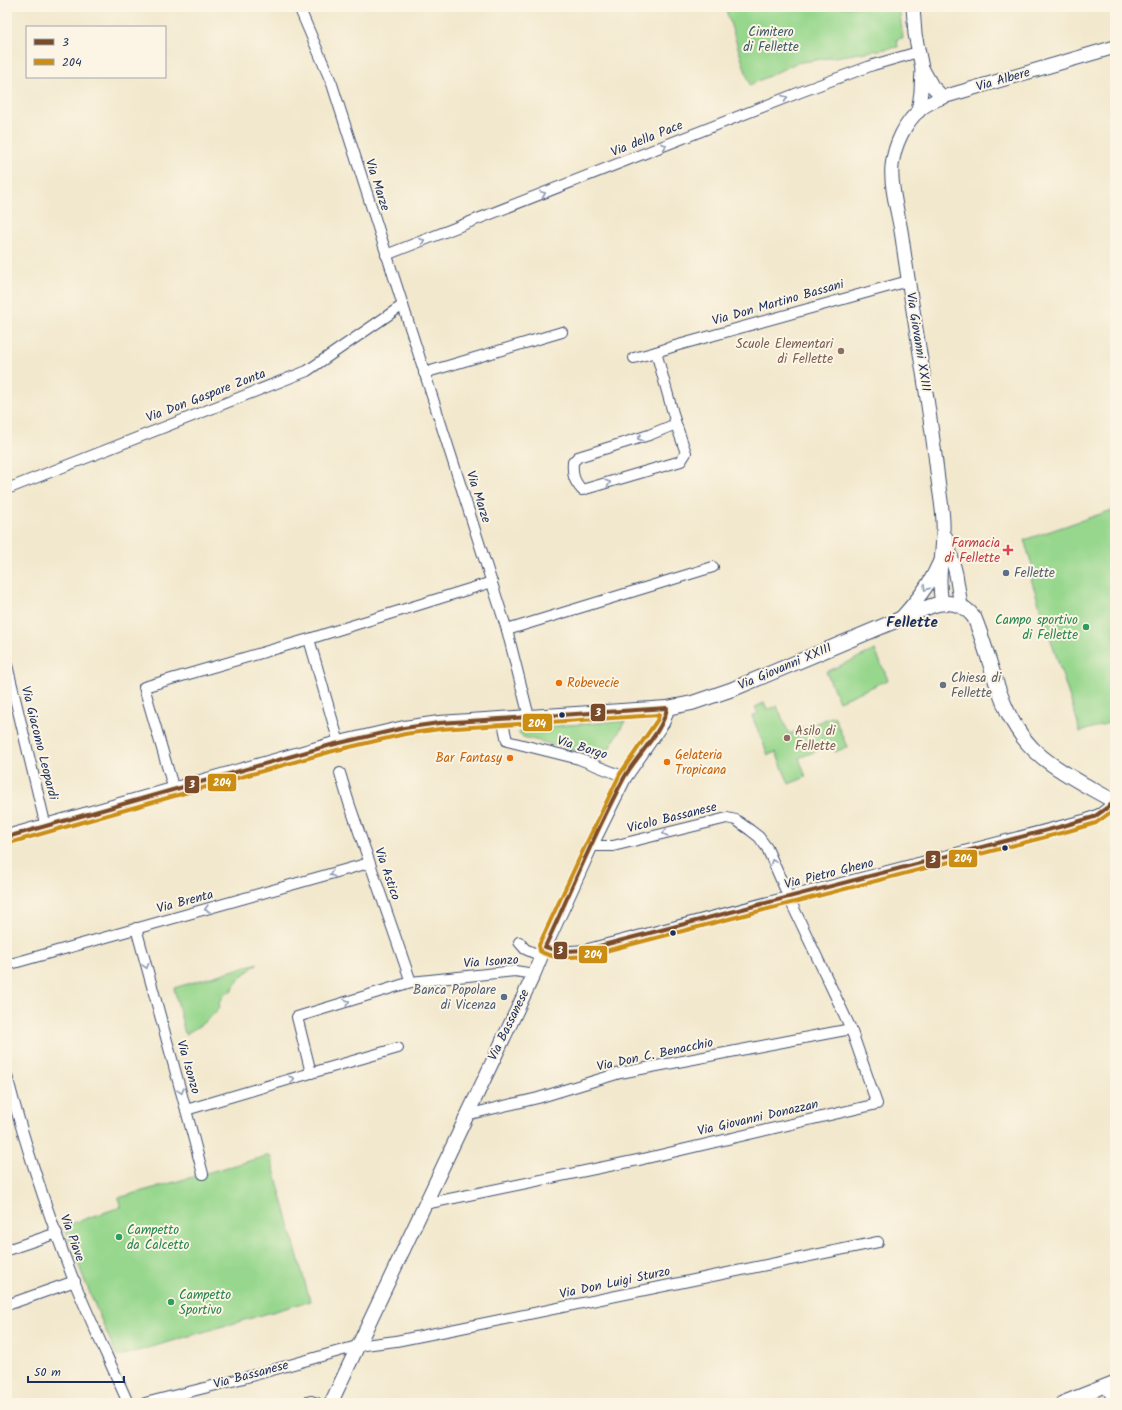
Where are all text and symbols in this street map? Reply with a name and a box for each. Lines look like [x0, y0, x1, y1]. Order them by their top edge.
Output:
park label: Cimitero di Fellette [743, 22, 799, 58]
legend [26, 26, 166, 78]
text: 3 [62, 33, 69, 52]
text: 204 [62, 53, 82, 72]
street label: Via Albere [974, 62, 1033, 98]
one-way arrow [782, 95, 789, 103]
street label: Via della Pace [608, 115, 686, 163]
one-way arrow [661, 143, 668, 151]
street label: Via Marze [359, 156, 395, 214]
one-way arrow [540, 190, 547, 198]
one-way arrow [419, 237, 426, 245]
street label: Via Don Martino Bassani [710, 274, 847, 332]
street label: Via Giovanni XXIII [900, 291, 936, 393]
place label: Scuole Elementari di Fellette [736, 334, 834, 370]
marker: Scuole Elementari di Fellette [836, 346, 846, 356]
street label: Via Don Gaspare Zonta [143, 363, 269, 429]
one-way arrow [636, 433, 643, 442]
street label: Via Marze [460, 468, 496, 526]
one-way arrow [604, 479, 611, 488]
place label: Farmacia di Fellette [944, 533, 1000, 569]
marker: Farmacia di Fellette [1003, 545, 1013, 555]
place label: Fellette [1014, 563, 1055, 584]
marker: Fellette [1001, 568, 1011, 578]
one-way arrow [923, 584, 930, 591]
place label: Campo sportivo di Fellette [995, 610, 1078, 646]
district label: Fellette [886, 611, 938, 635]
marker: Campo sportivo di Fellette [1081, 622, 1091, 632]
street label: Via Giovanni XXIII [735, 638, 835, 696]
place label: Chiesa di Fellette [951, 668, 1002, 704]
place label: Robevecie [567, 673, 619, 694]
marker: Robevecie [554, 678, 564, 688]
marker: Chiesa di Fellette [938, 680, 948, 690]
street label: Via Giacomo Leopardi [15, 684, 64, 803]
line badge: 3 [590, 703, 606, 722]
text: 3 [594, 704, 601, 722]
unlabelled marker [557, 710, 567, 720]
line badge: 204 [522, 713, 553, 732]
text: 204 [528, 715, 546, 733]
place label: Asilo di Fellette [795, 721, 836, 757]
street label: Via Borgo [554, 730, 610, 766]
marker: Asilo di Fellette [782, 733, 792, 743]
place label: Gelateria Tropicana [675, 745, 726, 781]
place label: Bar Fantasy [436, 748, 503, 769]
marker: Bar Fantasy [505, 753, 515, 763]
marker: Gelateria Tropicana [662, 757, 672, 767]
line badge: 204 [207, 773, 237, 792]
text: 204 [213, 774, 231, 792]
line badge: 3 [184, 775, 200, 794]
text: 3 [188, 776, 195, 794]
street label: Vicolo Bassanese [625, 797, 719, 839]
one-way arrow [662, 828, 669, 837]
unlabelled marker [1000, 843, 1010, 853]
street label: Via Astico [368, 845, 406, 903]
line badge: 204 [948, 849, 978, 868]
line badge: 3 [925, 850, 941, 869]
text: 204 [954, 850, 972, 868]
text: 3 [929, 851, 936, 869]
street label: Via Pietro Gheno [782, 853, 876, 895]
one-way arrow [770, 858, 778, 866]
one-way arrow [328, 869, 335, 878]
street label: Via Brenta [154, 884, 216, 920]
one-way arrow [203, 904, 210, 913]
unlabelled marker [668, 928, 678, 938]
line badge: 3 [553, 941, 568, 960]
text: 3 [556, 942, 563, 960]
line badge: 204 [578, 945, 608, 964]
text: 204 [584, 946, 602, 964]
street label: Via Isonzo [463, 950, 519, 974]
one-way arrow [141, 962, 150, 969]
place label: Banca Popolare di Vicenza [413, 980, 496, 1016]
street label: Via Bassanese [483, 986, 535, 1064]
marker: Banca Popolare di Vicenza [499, 992, 509, 1002]
one-way arrow [343, 998, 350, 1007]
street label: Via Don C. Benacchio [595, 1032, 715, 1078]
street label: Via Isonzo [170, 1038, 206, 1097]
one-way arrow [288, 1075, 295, 1084]
one-way arrow [176, 1088, 185, 1095]
street label: Via Giovanni Donazzan [695, 1094, 821, 1142]
street label: Via Piave [54, 1211, 90, 1265]
place label: Campetto da Calcetto [127, 1220, 190, 1256]
marker: Campetto da Calcetto [114, 1232, 124, 1242]
street label: Via Don Luigi Sturzo [558, 1261, 672, 1305]
place label: Campetto Sportivo [179, 1285, 231, 1321]
marker: Campetto Sportivo [166, 1297, 176, 1307]
street label: Via Bassanese [211, 1355, 291, 1395]
scale bar [28, 1358, 124, 1384]
text: 50 m [34, 1363, 61, 1382]

